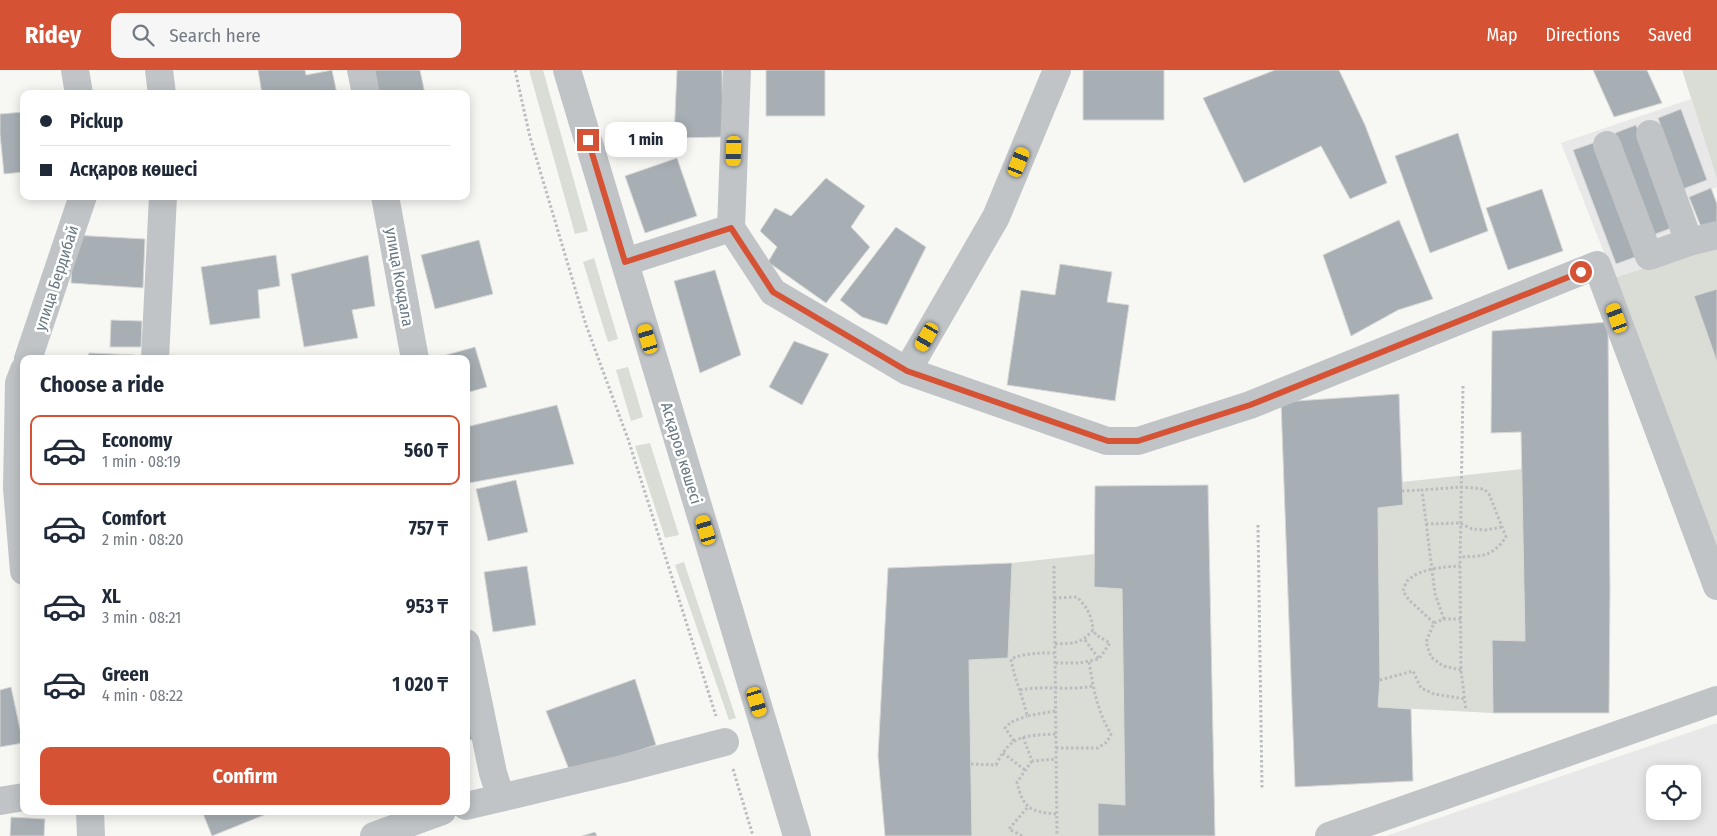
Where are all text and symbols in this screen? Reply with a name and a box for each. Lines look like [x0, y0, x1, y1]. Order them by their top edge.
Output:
search box [111, 13, 461, 58]
text: Ridey [25, 21, 81, 49]
icon: search [129, 21, 157, 49]
text: Search here [169, 24, 261, 47]
text: Map [1486, 24, 1518, 46]
text: Directions [1546, 24, 1620, 46]
text: Saved [1648, 24, 1692, 46]
text: Pickup [70, 110, 123, 133]
callout: 1 min [606, 122, 688, 158]
route end [577, 129, 599, 151]
text: 1 min [629, 130, 663, 149]
car [725, 136, 742, 166]
car [1006, 145, 1031, 179]
text: Асқаров көшесі [70, 158, 197, 181]
street label: улица Бердибай [30, 223, 82, 333]
street label: улица Кокдала [381, 226, 418, 328]
route start [1570, 261, 1592, 283]
car [1604, 301, 1629, 335]
car [913, 320, 940, 354]
car [636, 322, 659, 356]
text: Choose a ride [40, 371, 164, 398]
street label: Асқаров көшесі [657, 400, 706, 506]
icon: car [42, 428, 87, 473]
text: Economy [102, 429, 172, 452]
text: 560 ₸ [404, 439, 448, 462]
text: 1 min · 08:19 [102, 452, 181, 471]
icon: car [42, 506, 87, 551]
text: Comfort [102, 507, 166, 530]
car [694, 513, 717, 547]
text: 757 ₸ [409, 517, 448, 540]
text: 2 min · 08:20 [102, 530, 184, 549]
icon: car [42, 584, 87, 629]
text: XL [102, 585, 121, 608]
text: 953 ₸ [406, 595, 448, 618]
text: 3 min · 08:21 [102, 608, 181, 627]
icon: car [42, 662, 87, 707]
text: Green [102, 663, 149, 686]
text: 1 020 ₸ [392, 673, 448, 696]
car [745, 685, 768, 719]
text: 4 min · 08:22 [102, 686, 183, 705]
button: Confirm [40, 747, 450, 805]
map controls [1646, 765, 1701, 820]
button: locate [1646, 765, 1701, 820]

